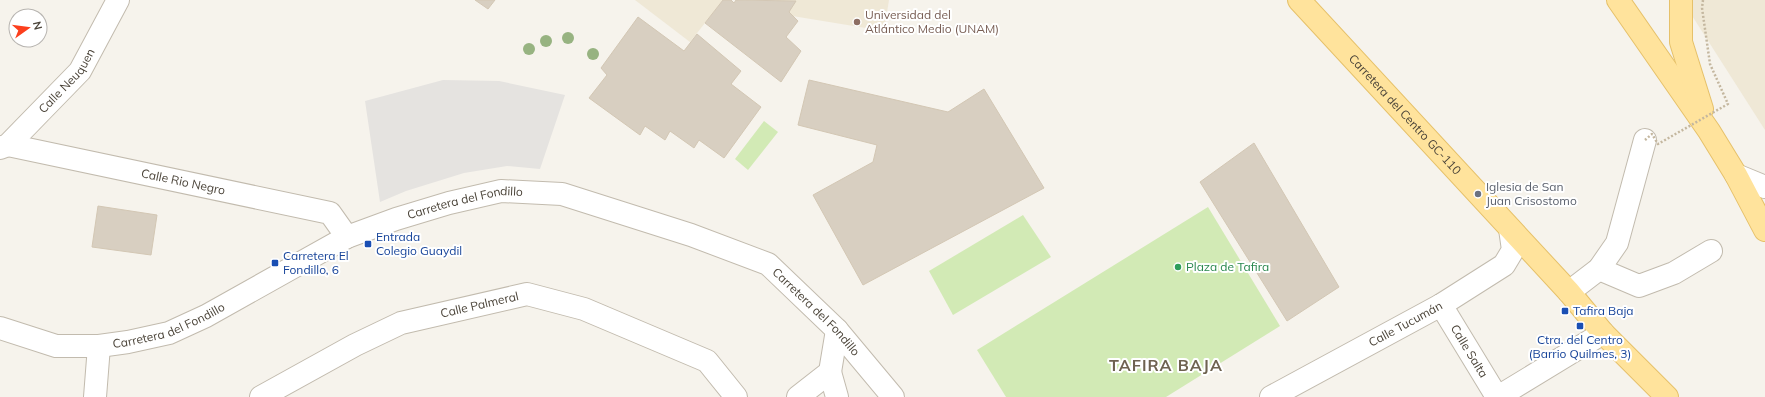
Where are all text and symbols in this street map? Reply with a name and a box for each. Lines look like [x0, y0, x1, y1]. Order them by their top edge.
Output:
place label: Universidad del Atlántico Medio (UNAM) [865, 7, 999, 36]
north arrow [8, 8, 48, 48]
marker: Universidad del Atlántico Medio (UNAM) [852, 17, 862, 27]
text: N [30, 20, 46, 31]
street label: Calle Neuquen [35, 46, 98, 116]
street label: Carretera del Centro GC-110 [1346, 51, 1465, 178]
street label: Calle Rio Negro [140, 165, 227, 198]
place label: Iglesia de San Juan Crisostomo [1486, 179, 1577, 208]
street label: Carretera del Fondillo [405, 183, 523, 222]
marker: Iglesia de San Juan Crisostomo [1473, 189, 1483, 199]
place label: Entrada Colegio Guaydil [376, 229, 462, 258]
marker: Entrada Colegio Guaydil [363, 239, 373, 249]
place label: Carretera El Fondillo, 6 [283, 248, 349, 277]
marker: Carretera El Fondillo, 6 [270, 258, 280, 268]
place label: Plaza de Tafira [1186, 259, 1269, 274]
marker: Plaza de Tafira [1173, 262, 1183, 272]
street label: Carretera del Fondillo [769, 264, 864, 359]
street label: Calle Palmeral [439, 288, 520, 321]
street label: Calle Tucumán [1366, 298, 1445, 350]
street label: Carretera del Fondillo [112, 299, 227, 351]
place label: Tafira Baja [1573, 303, 1633, 318]
marker: Tafira Baja [1560, 306, 1570, 316]
marker: Ctra. del Centro (Barrio Quilmes, 3) [1575, 321, 1585, 331]
street label: Calle Salta [1448, 322, 1491, 380]
place label: Ctra. del Centro (Barrio Quilmes, 3) [1529, 332, 1631, 361]
district label: TAFIRA BAJA [1109, 355, 1223, 375]

